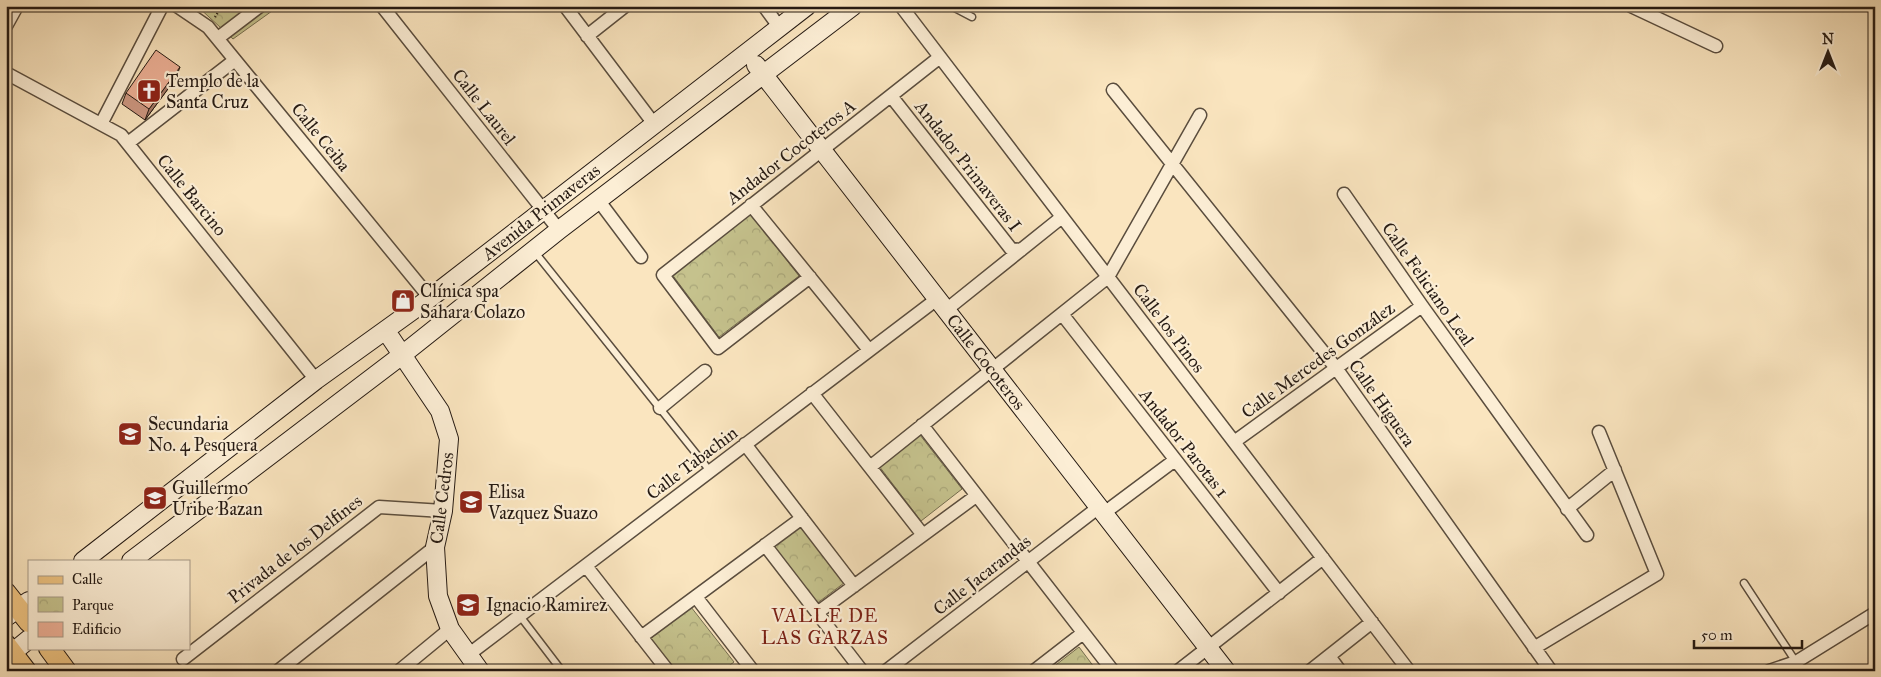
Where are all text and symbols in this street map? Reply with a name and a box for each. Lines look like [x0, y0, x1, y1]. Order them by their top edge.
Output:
north arrow [1804, 28, 1854, 78]
text: N [1822, 31, 1834, 48]
street label: Calle Laurel [448, 65, 521, 149]
place label: Templo de la Santa Cruz [166, 70, 260, 113]
church icon: Templo de la Santa Cruz [136, 78, 162, 104]
street label: Andador Cocoteros A [721, 95, 860, 210]
street label: Andador Primaveras I [909, 95, 1026, 236]
street label: Calle Ceiba [287, 98, 356, 176]
street label: Calle Barcino [152, 150, 232, 240]
street label: Avenida Primaveras [477, 159, 604, 266]
street label: Calle Feliciano Leal [1377, 218, 1479, 350]
street label: Calle los Pinos [1128, 279, 1210, 377]
place label: Clínica spa Sahara Colazo [420, 280, 525, 323]
shop icon: Clínica spa Sahara Colazo [390, 288, 416, 314]
street label: Calle Mercedes González [1237, 297, 1399, 423]
street label: Calle Cocoteros [942, 310, 1030, 414]
street label: Calle Higuera [1343, 355, 1420, 452]
street label: Andador Parotas 1 [1134, 383, 1233, 502]
place label: Secundaria No. 4 Pesquera [148, 413, 258, 457]
school or university icon: Secundaria No. 4 Pesquera [117, 421, 143, 447]
street label: Calle Tabachin [642, 421, 742, 504]
street label: Calle Cedros [425, 451, 459, 545]
place label: Guillermo Uribe Bazan [172, 477, 263, 520]
place label: Elisa Vazquez Suazo [487, 481, 598, 525]
school or university icon: Guillermo Uribe Bazan [142, 485, 168, 511]
school or university icon: Elisa Vazquez Suazo [458, 489, 484, 515]
street label: Privada de los Delfines [224, 490, 366, 608]
street label: Calle Jacarandas [929, 530, 1036, 621]
legend [28, 560, 190, 650]
text: Calle [72, 570, 103, 588]
school or university icon: Ignacio Ramirez [455, 592, 481, 618]
place label: Ignacio Ramirez [486, 594, 608, 617]
text: Parque [72, 596, 114, 615]
district label: VALLE DE LAS GARZAS [761, 604, 889, 649]
scale bar [1694, 617, 1801, 649]
text: Edificio [72, 620, 121, 638]
text: 50 m [1701, 626, 1733, 644]

